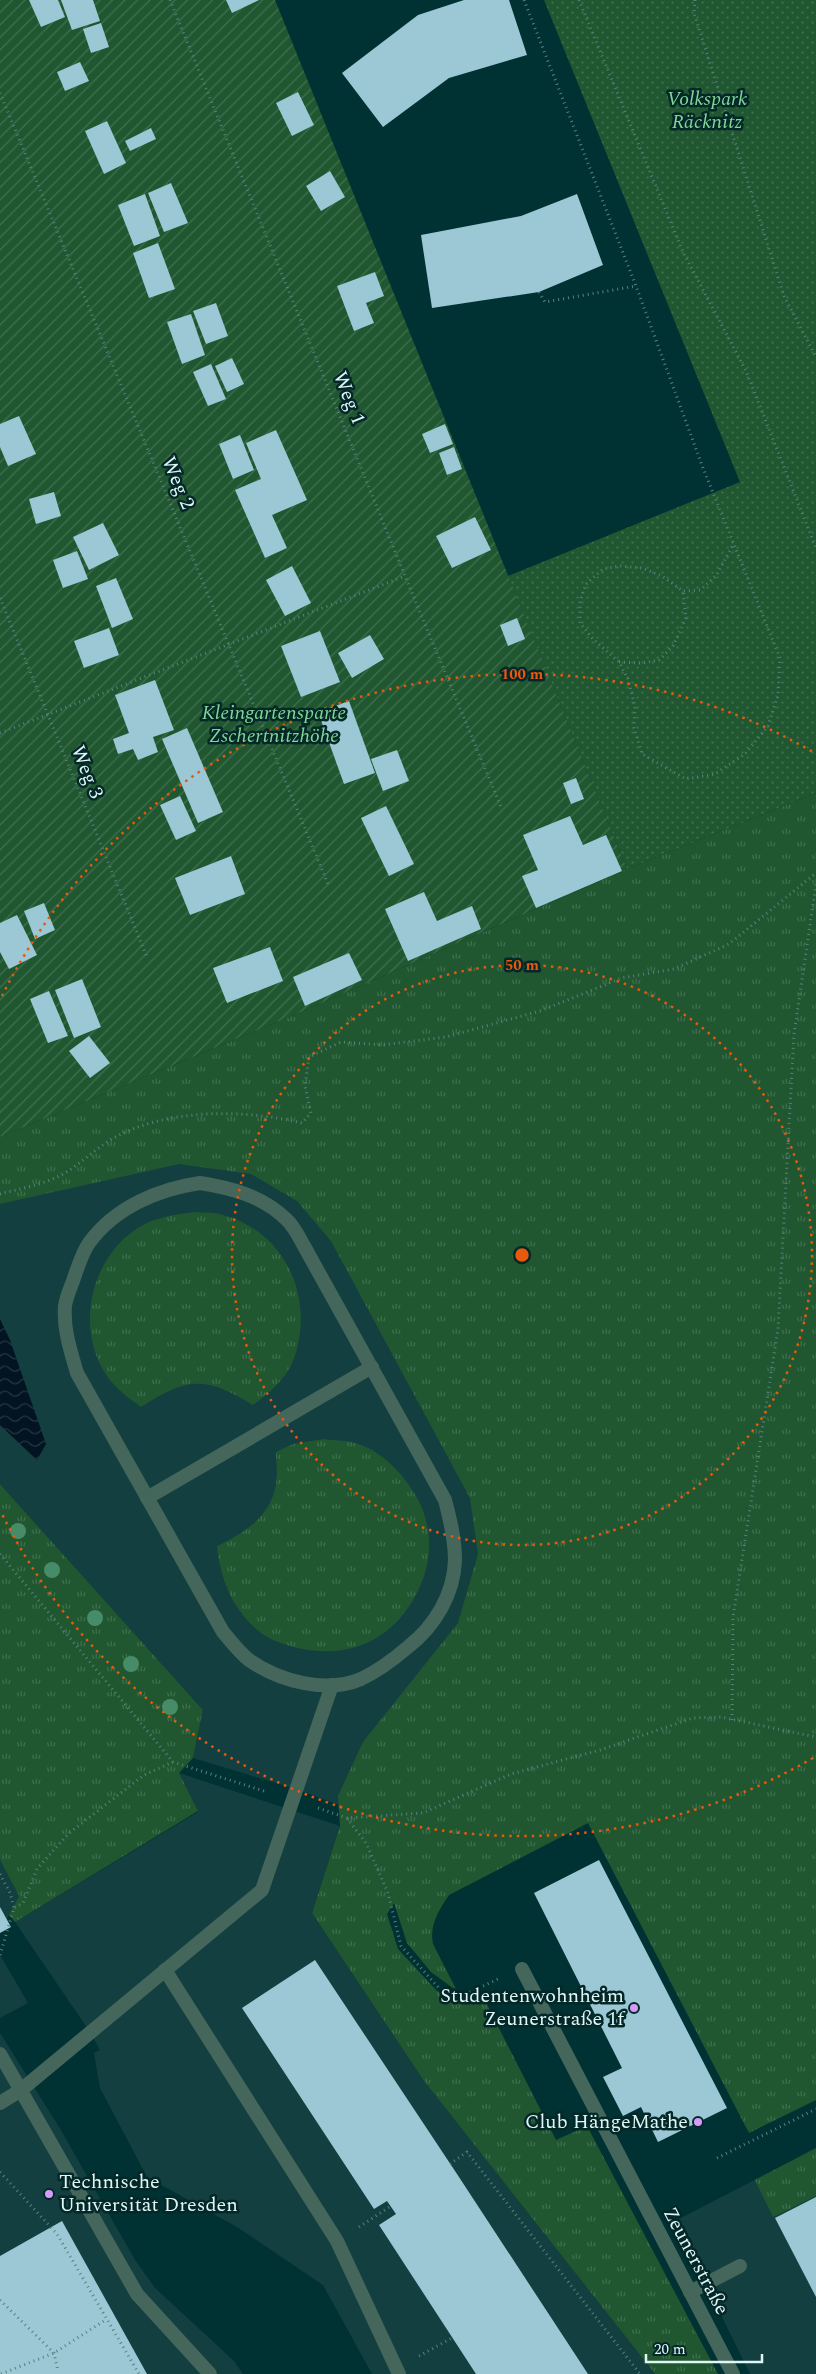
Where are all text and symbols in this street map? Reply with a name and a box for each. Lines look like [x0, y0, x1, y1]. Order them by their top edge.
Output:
park label: Volkspark Räcknitz [667, 84, 748, 137]
street label: Weg 1 [325, 367, 373, 429]
street label: Weg 2 [153, 452, 203, 514]
text: 100 m [501, 663, 544, 686]
park label: Kleingartensparte Zschertnitzhöhe [202, 698, 346, 751]
street label: Weg 3 [63, 741, 111, 803]
text: 50 m [505, 954, 540, 977]
centre of rings [513, 1246, 531, 1264]
place label: Studentenwohnheim Zeunerstraße 1f [440, 1981, 626, 2034]
marker: Studentenwohnheim Zeunerstraße 1f [628, 2002, 640, 2014]
place label: Club HängeMathe [525, 2107, 688, 2137]
marker: Club HängeMathe [692, 2116, 704, 2128]
place label: Technische Universität Dresden [59, 2167, 238, 2220]
marker: Technische Universität Dresden [43, 2188, 55, 2200]
street label: Zeunerstraße [655, 2202, 737, 2320]
scale bar [646, 2332, 762, 2364]
text: 20 m [654, 2338, 686, 2361]

